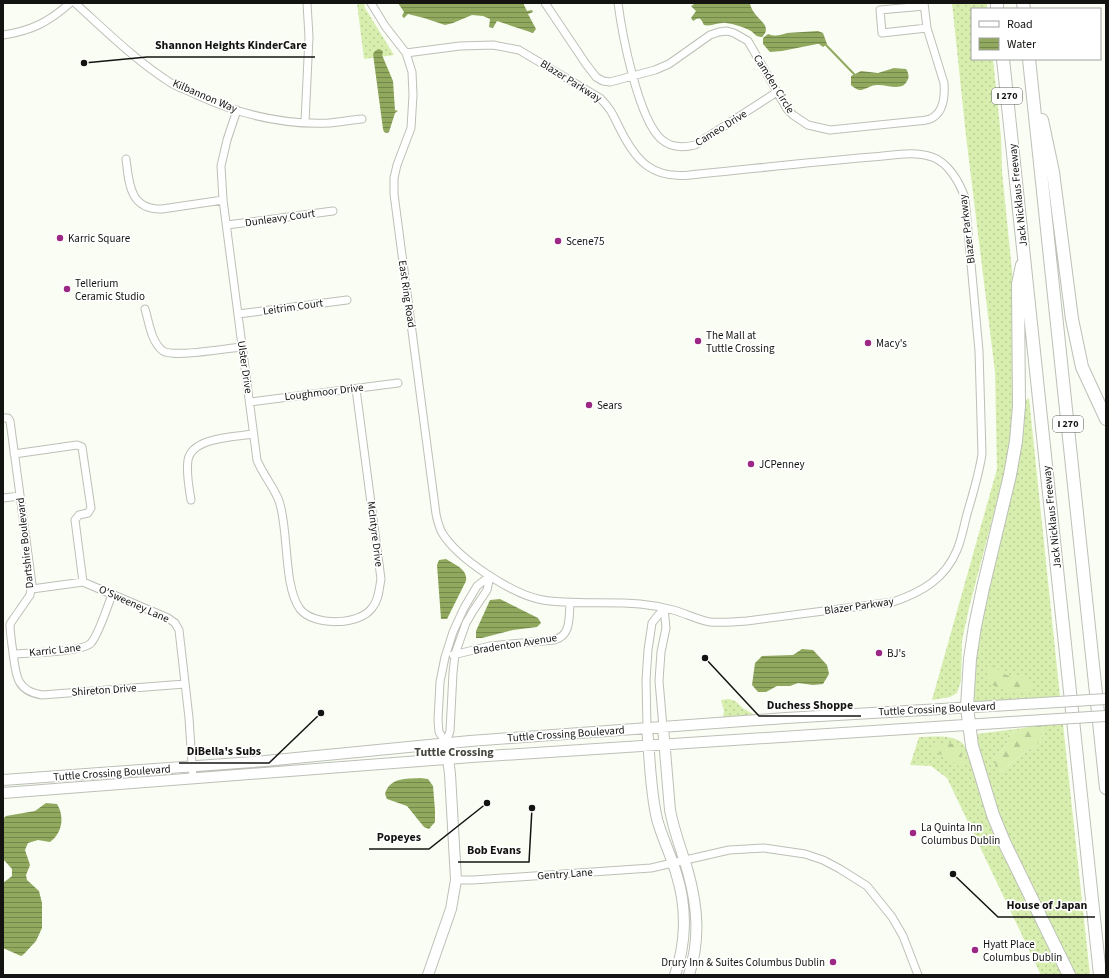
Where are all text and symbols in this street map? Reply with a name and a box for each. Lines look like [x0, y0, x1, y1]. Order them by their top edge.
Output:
legend [971, 8, 1101, 60]
text: Road [1007, 16, 1033, 33]
callout: Shannon Heights KinderCare [147, 33, 315, 57]
text: Water [1007, 36, 1037, 53]
text: Shannon Heights KinderCare [155, 37, 307, 54]
street label: Camden Circle [750, 52, 798, 117]
street label: Blazer Parkway [537, 56, 605, 106]
street label: Kilbannon Way [170, 76, 240, 116]
road number: I 270 [992, 88, 1022, 104]
street label: Cameo Drive [692, 106, 750, 150]
street label: Jack Nicklaus Freeway [1005, 143, 1031, 247]
street label: Blazer Parkway [955, 193, 979, 265]
street label: Dunleavy Court [244, 206, 316, 230]
place label: Karric Square [68, 231, 131, 246]
marker: Karric Square [55, 233, 65, 243]
place label: Scene75 [566, 234, 605, 249]
marker: Scene75 [553, 236, 563, 246]
street label: East Ring Road [395, 259, 419, 329]
place label: Tellerium Ceramic Studio [75, 276, 145, 304]
marker: Tellerium Ceramic Studio [62, 284, 72, 294]
street label: Leitrim Court [262, 295, 324, 319]
place label: The Mall at Tuttle Crossing [706, 328, 775, 356]
marker: The Mall at Tuttle Crossing [693, 336, 703, 346]
place label: Macy's [876, 336, 907, 351]
marker: Macy's [863, 338, 873, 348]
street label: Ulster Drive [234, 340, 256, 395]
street label: Loughmoor Drive [284, 380, 365, 404]
place label: Sears [597, 398, 622, 413]
marker: Sears [584, 400, 594, 410]
road number: I 270 [1053, 416, 1083, 432]
place label: JCPenney [759, 457, 805, 472]
marker: JCPenney [746, 459, 756, 469]
street label: Jack Nicklaus Freeway [1039, 465, 1065, 569]
street label: Dartshire Boulevard [13, 497, 37, 589]
street label: McIntyre Drive [364, 500, 387, 568]
street label: O'Sweeney Lane [96, 582, 172, 626]
street label: Blazer Parkway [823, 594, 895, 618]
street label: Bradenton Avenue [472, 630, 559, 658]
street label: Karric Lane [28, 640, 82, 660]
place label: BJ's [887, 646, 906, 661]
marker: BJ's [874, 648, 884, 658]
street label: Shireton Drive [71, 680, 138, 700]
callout: Duchess Shoppe [759, 692, 861, 716]
text: Duchess Shoppe [767, 697, 853, 714]
street label: Tuttle Crossing Boulevard [878, 698, 996, 720]
street label: Tuttle Crossing Boulevard [507, 722, 625, 746]
callout: DiBella's Subs [179, 739, 269, 763]
text: DiBella's Subs [187, 743, 261, 760]
district label: Tuttle Crossing [414, 744, 494, 761]
street label: Tuttle Crossing Boulevard [53, 761, 171, 785]
place label: La Quinta Inn Columbus Dublin [921, 820, 1000, 848]
callout: Popeyes [369, 825, 429, 849]
marker: La Quinta Inn Columbus Dublin [908, 828, 918, 838]
text: Popeyes [377, 829, 421, 846]
callout: Bob Evans [458, 838, 529, 862]
text: Bob Evans [467, 842, 521, 859]
street label: Gentry Lane [537, 865, 594, 883]
callout: House of Japan [998, 893, 1095, 917]
text: House of Japan [1007, 897, 1088, 914]
place label: Hyatt Place Columbus Dublin [983, 937, 1062, 965]
marker: Hyatt Place Columbus Dublin [970, 945, 980, 955]
place label: Drury Inn & Suites Columbus Dublin [661, 955, 825, 970]
marker: Drury Inn & Suites Columbus Dublin [828, 957, 838, 967]

